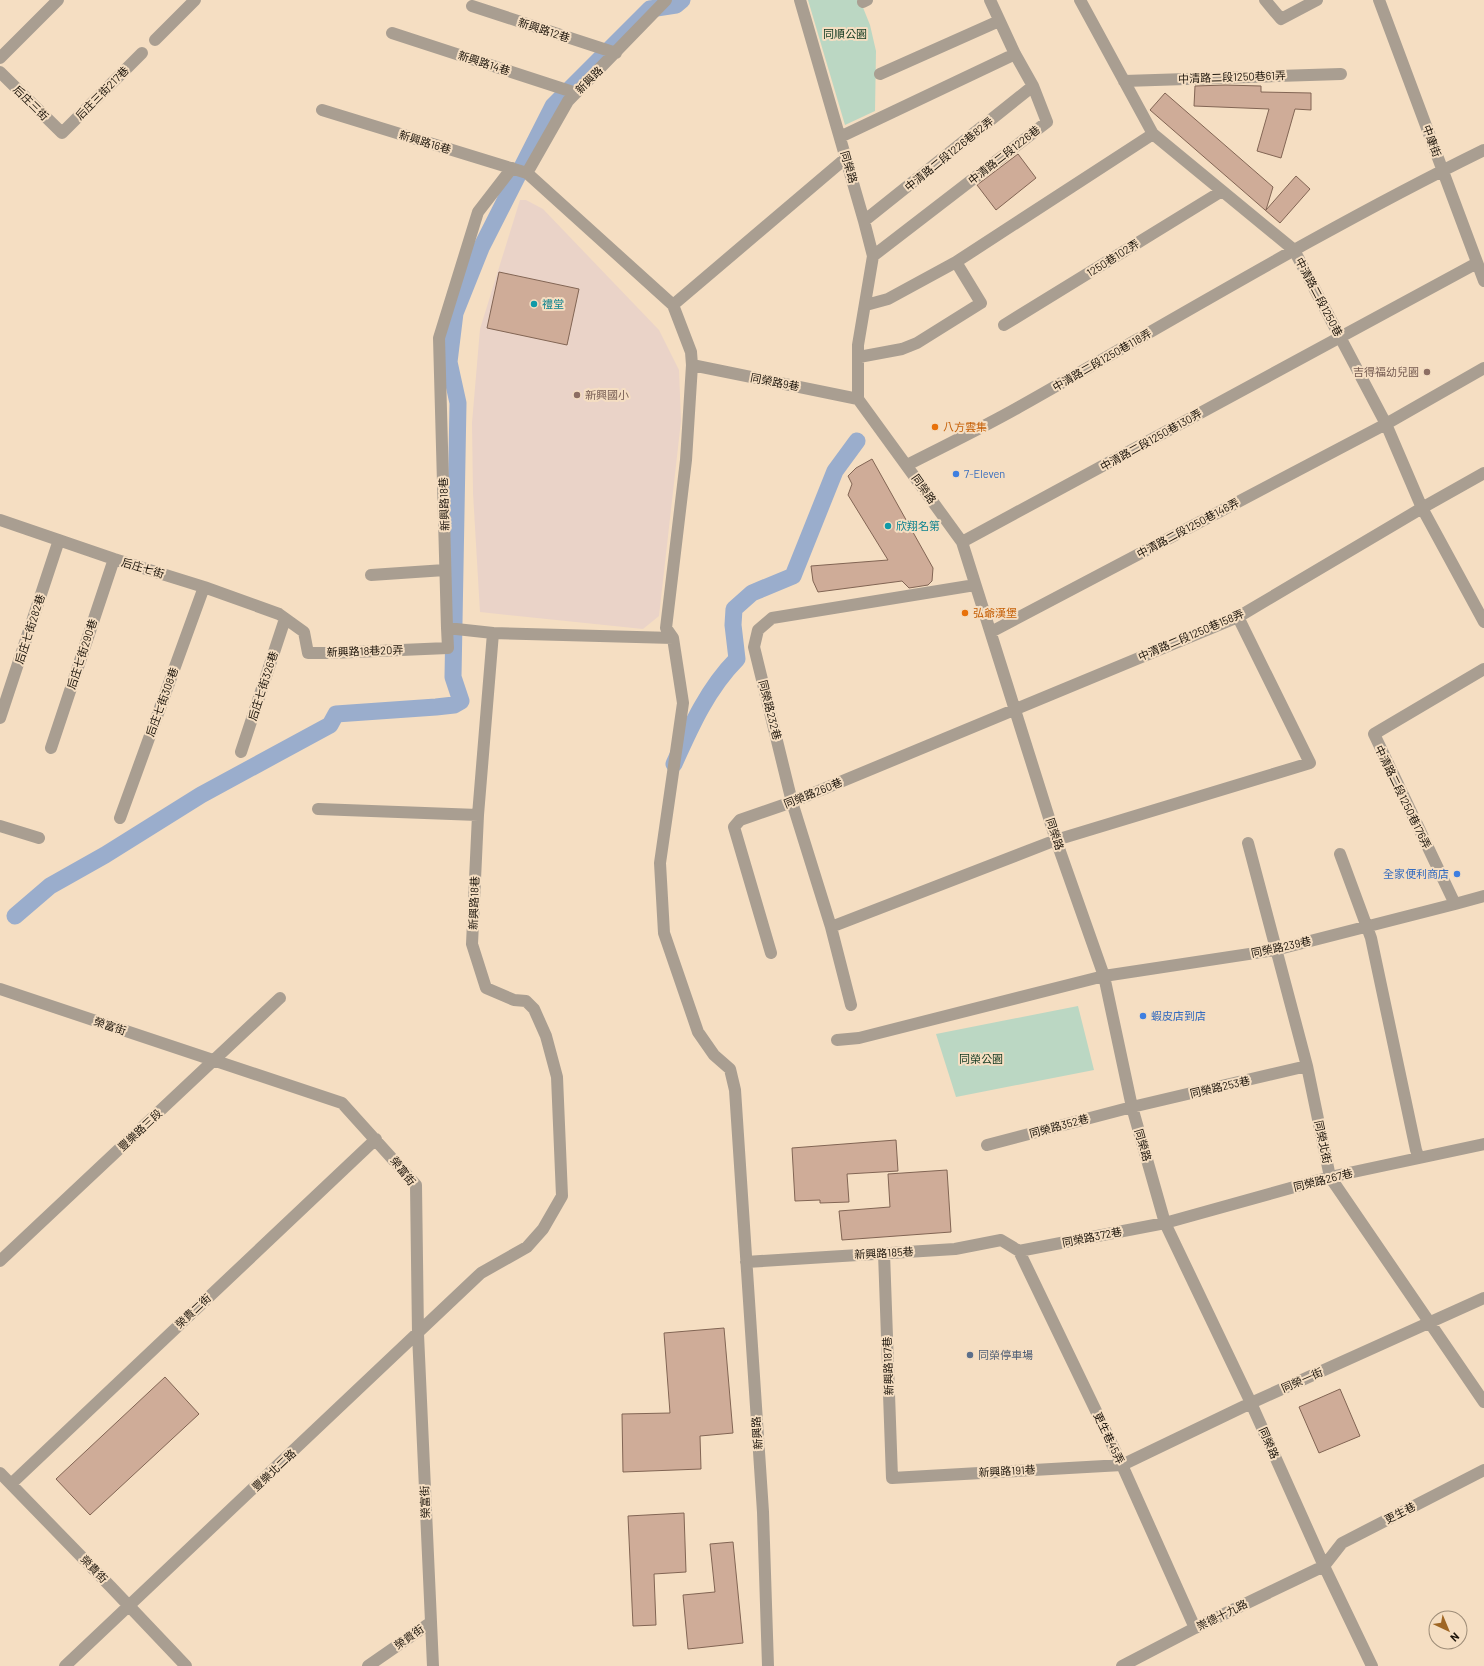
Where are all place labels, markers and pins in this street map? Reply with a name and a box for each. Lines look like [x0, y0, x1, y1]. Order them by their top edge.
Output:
place label: 禮堂 [542, 297, 564, 310]
marker: 禮堂 [529, 299, 539, 309]
place label: 吉得福幼兒園 [1353, 365, 1419, 378]
marker: 吉得福幼兒園 [1422, 367, 1432, 377]
place label: 新興國小 [585, 388, 629, 401]
marker: 新興國小 [572, 390, 582, 400]
place label: 八方雲集 [943, 420, 987, 433]
marker: 八方雲集 [930, 422, 940, 432]
place label: 7-Eleven [964, 467, 1005, 480]
marker: 7-Eleven [951, 469, 961, 479]
place label: 欣翔名第 [896, 519, 940, 532]
marker: 欣翔名第 [883, 521, 893, 531]
place label: 弘爺漢堡 [973, 606, 1017, 619]
marker: 弘爺漢堡 [960, 608, 970, 618]
place label: 全家便利商店 [1383, 867, 1449, 880]
marker: 全家便利商店 [1452, 869, 1462, 879]
place label: 蝦皮店到店 [1151, 1009, 1206, 1022]
marker: 蝦皮店到店 [1138, 1011, 1148, 1021]
place label: 同榮停車場 [978, 1348, 1033, 1361]
marker: 同榮停車場 [965, 1350, 975, 1360]

